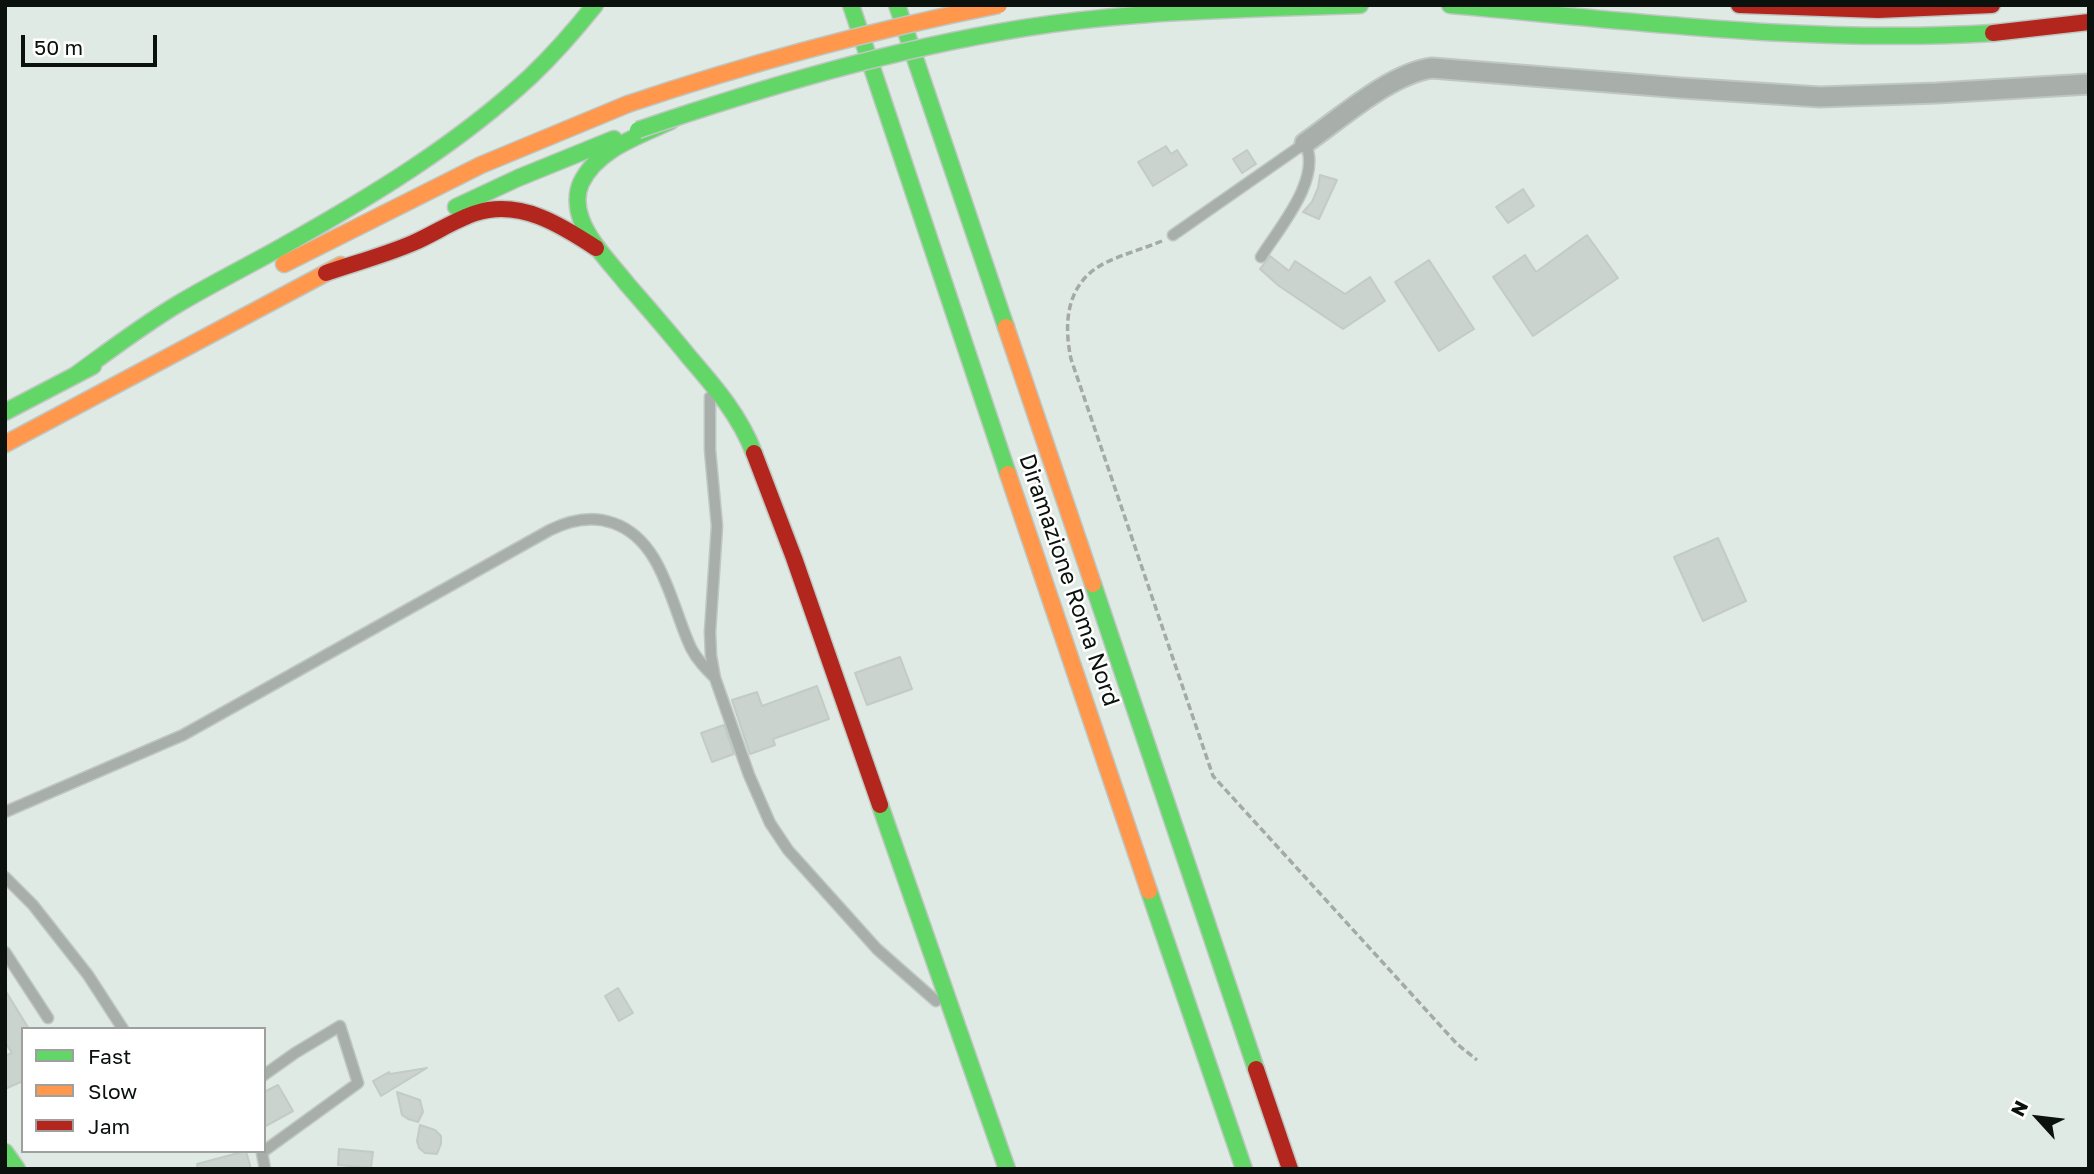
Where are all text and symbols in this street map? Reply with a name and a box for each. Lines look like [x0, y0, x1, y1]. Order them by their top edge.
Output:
scale bar [24, 21, 161, 65]
text: 50 m [34, 34, 83, 60]
street label: Diramazione Roma Nord [1013, 450, 1125, 710]
legend [21, 1027, 266, 1153]
text: Fast [88, 1043, 131, 1069]
text: Slow [88, 1078, 137, 1104]
north arrow [2003, 1083, 2073, 1153]
text: N [2005, 1097, 2032, 1120]
text: Jam [88, 1113, 130, 1139]

